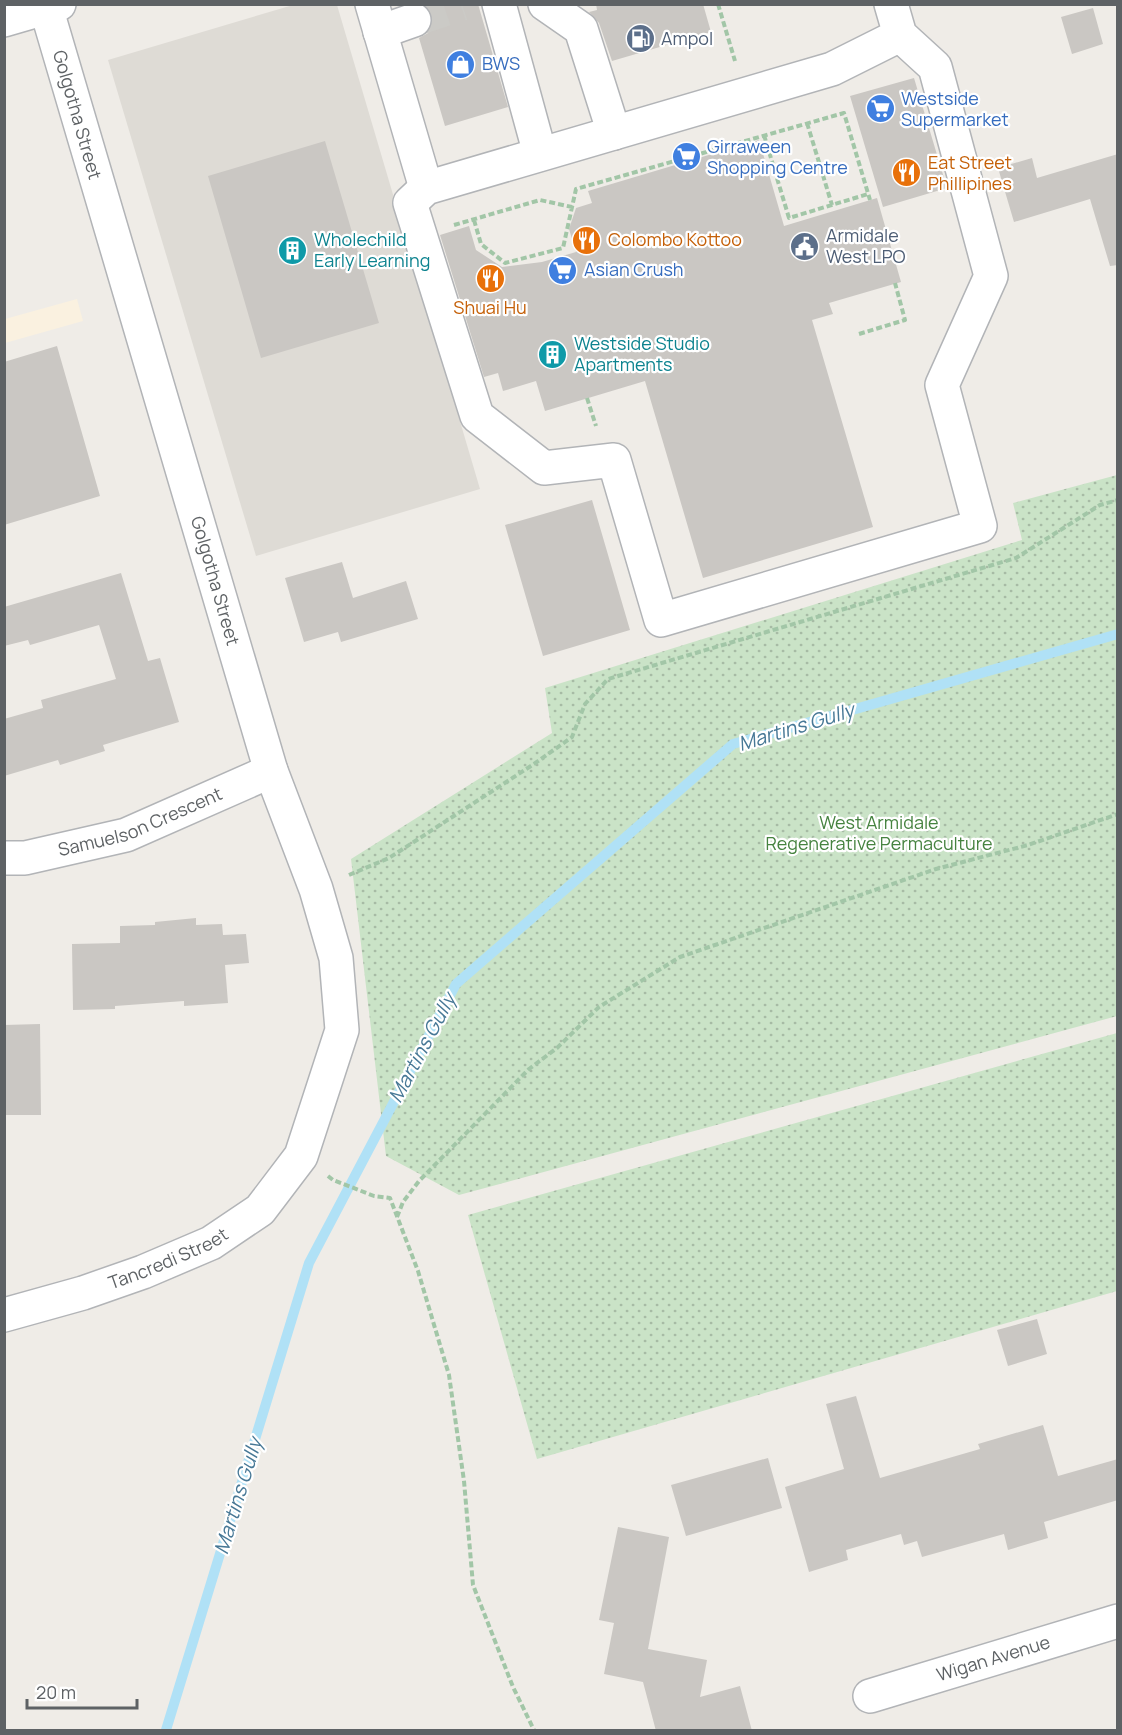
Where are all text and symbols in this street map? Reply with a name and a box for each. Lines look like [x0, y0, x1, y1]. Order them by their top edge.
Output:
fuel station icon: Ampol [624, 23, 656, 55]
place label: Ampol [661, 26, 713, 50]
street label: Golgotha Street [48, 47, 108, 182]
shop icon: BWS [445, 48, 477, 80]
place label: BWS [482, 51, 520, 75]
place label: Westside Supermarket [901, 86, 1009, 131]
supermarket icon: Westside Supermarket [864, 93, 896, 125]
place label: Girraween Shopping Centre [707, 134, 848, 179]
supermarket icon: Girraween Shopping Centre [670, 141, 702, 173]
place label: Eat Street Phillipines [928, 150, 1012, 195]
restaurant icon: Eat Street Phillipines [891, 157, 923, 189]
place label: Armidale West LPO [826, 223, 906, 268]
restaurant icon: Colombo Kottoo [571, 224, 603, 256]
place label: Wholechild Early Learning [314, 227, 430, 272]
place label: Colombo Kottoo [608, 227, 742, 251]
public building icon: Armidale West LPO [789, 230, 821, 262]
building icon: Wholechild Early Learning [277, 234, 309, 266]
supermarket icon: Asian Crush [547, 254, 579, 286]
place label: Asian Crush [584, 257, 684, 281]
restaurant icon: Shuai Hu [474, 263, 506, 295]
place label: Shuai Hu [453, 295, 527, 319]
place label: Westside Studio Apartments [574, 331, 710, 376]
building icon: Westside Studio Apartments [537, 338, 569, 370]
street label: Golgotha Street [186, 513, 246, 648]
water label: Martins Gully [734, 695, 860, 757]
street label: Samuelson Crescent [56, 781, 226, 861]
park label: West Armidale Regenerative Permaculture [765, 810, 993, 855]
water label: Martins Gully [381, 986, 463, 1107]
street label: Tancredi Street [105, 1222, 233, 1294]
water label: Martins Gully [207, 1432, 269, 1557]
street label: Wigan Avenue [934, 1629, 1053, 1686]
scale bar [27, 1672, 136, 1710]
text: 20 m [36, 1680, 76, 1704]

